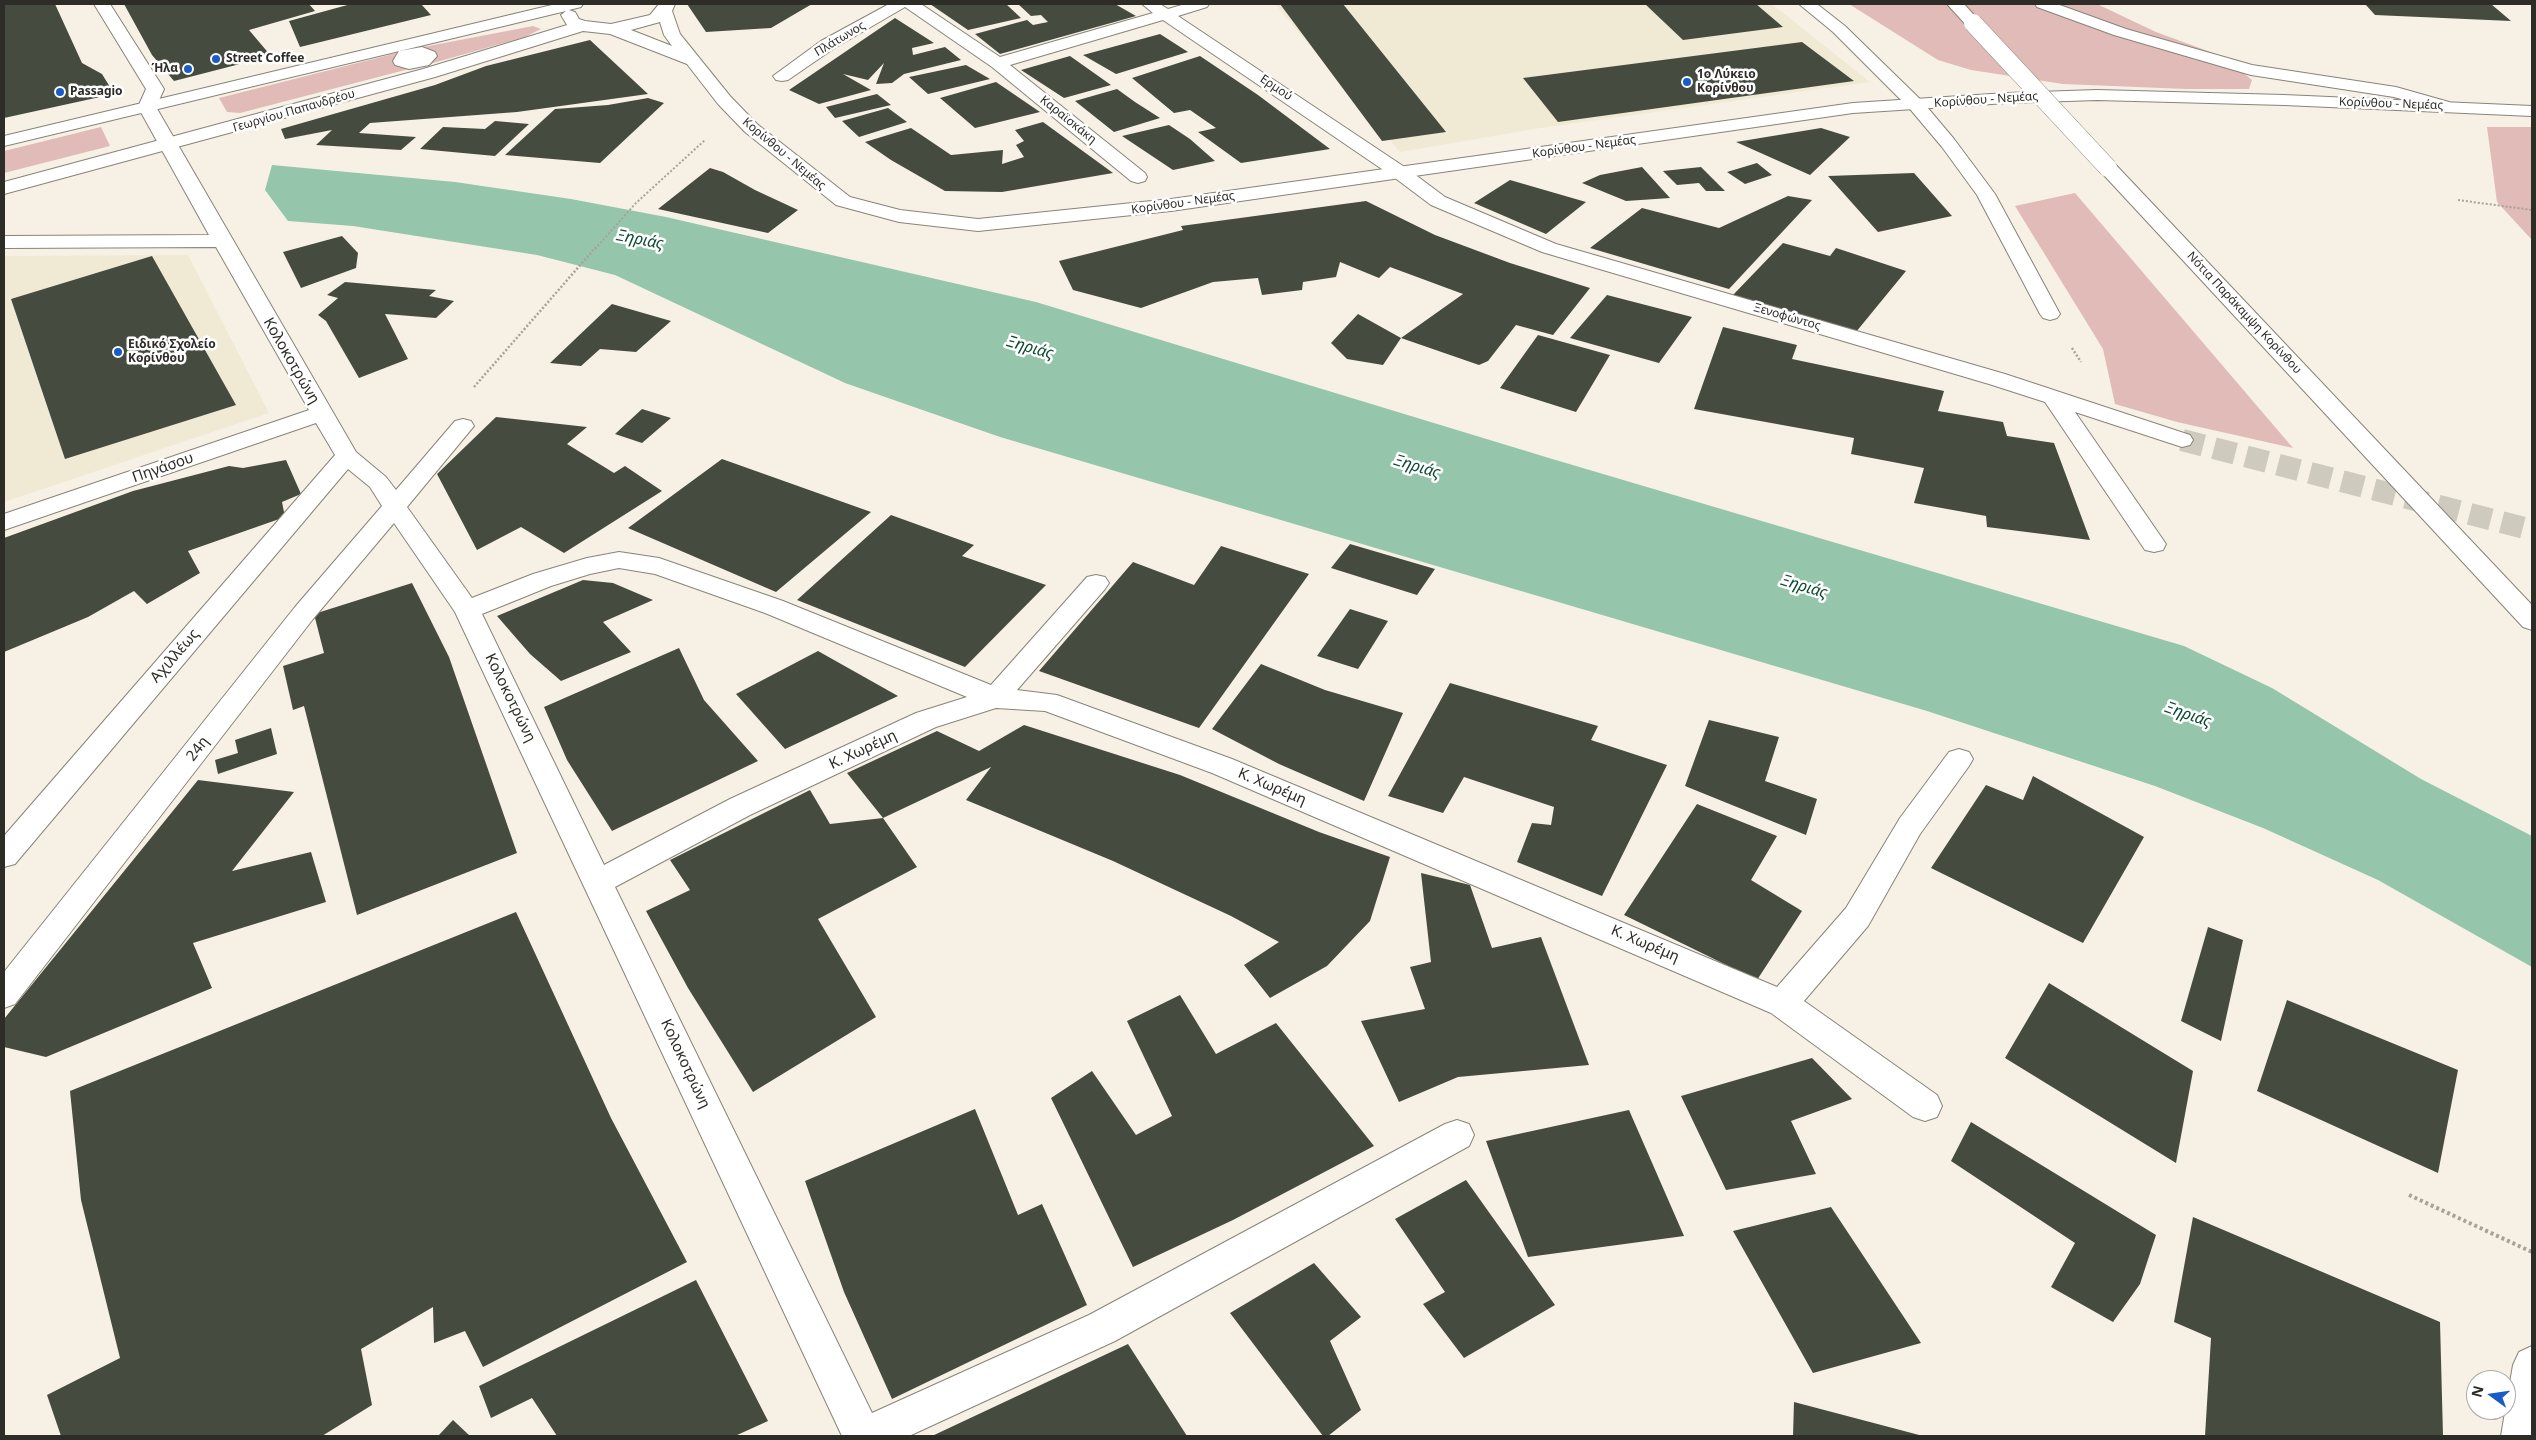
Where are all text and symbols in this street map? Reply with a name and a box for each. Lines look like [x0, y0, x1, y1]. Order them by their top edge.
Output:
street label: Πλάτωνος [812, 18, 868, 60]
place label: Street Coffee [226, 52, 304, 66]
marker: Street Coffee [210, 53, 222, 65]
place label: Ήλα [151, 62, 178, 76]
marker: Ήλα [182, 63, 194, 75]
place label: 1ο Λύκειο Κορίνθου [1697, 68, 1756, 96]
street label: Ερμού [1257, 72, 1295, 104]
marker: 1ο Λύκειο Κορίνθου [1681, 76, 1693, 88]
place label: Passagio [70, 85, 123, 99]
marker: Passagio [54, 86, 66, 98]
street label: Γεωργίου Παπανδρέου [231, 87, 357, 135]
street label: Κορίνθου - Νεμέας [1934, 89, 2038, 111]
street label: Καραϊσκάκη [1037, 93, 1099, 147]
street label: Κορίνθου - Νεμέας [2339, 95, 2443, 113]
street label: Κορίνθου - Νεμέας [739, 115, 829, 193]
street label: Κορίνθου - Νεμέας [1531, 133, 1637, 161]
street label: Κορίνθου - Νεμέας [1130, 189, 1236, 217]
water label: Ξηριάς [615, 226, 665, 254]
street label: Νότια Παράκαμψη Κορίνθου [2184, 249, 2304, 377]
street label: Ξενοφώντος [1752, 301, 1822, 333]
street label: Κολοκοτρώνη [259, 315, 323, 407]
water label: Ξηριάς [1004, 332, 1056, 364]
place label: Ειδικό Σχολείο Κορίνθου [128, 338, 216, 366]
marker: Ειδικό Σχολείο Κορίνθου [112, 346, 124, 358]
street label: Πηγάσου [130, 449, 196, 487]
water label: Ξηριάς [1391, 451, 1443, 483]
water label: Ξηριάς [1778, 571, 1830, 603]
street label: Αχιλλέως [147, 625, 203, 687]
street label: Κολοκοτρώνη [481, 651, 539, 745]
water label: Ξηριάς [2162, 698, 2214, 732]
street label: Κ. Χωρέμη [826, 727, 900, 773]
street label: 24η [183, 733, 213, 765]
street label: Κ. Χωρέμη [1235, 765, 1309, 809]
street label: Κ. Χωρέμη [1608, 922, 1682, 966]
street label: Κολοκοτρώνη [656, 1016, 714, 1112]
north arrow [2466, 1370, 2516, 1420]
text: N [2466, 1384, 2488, 1399]

